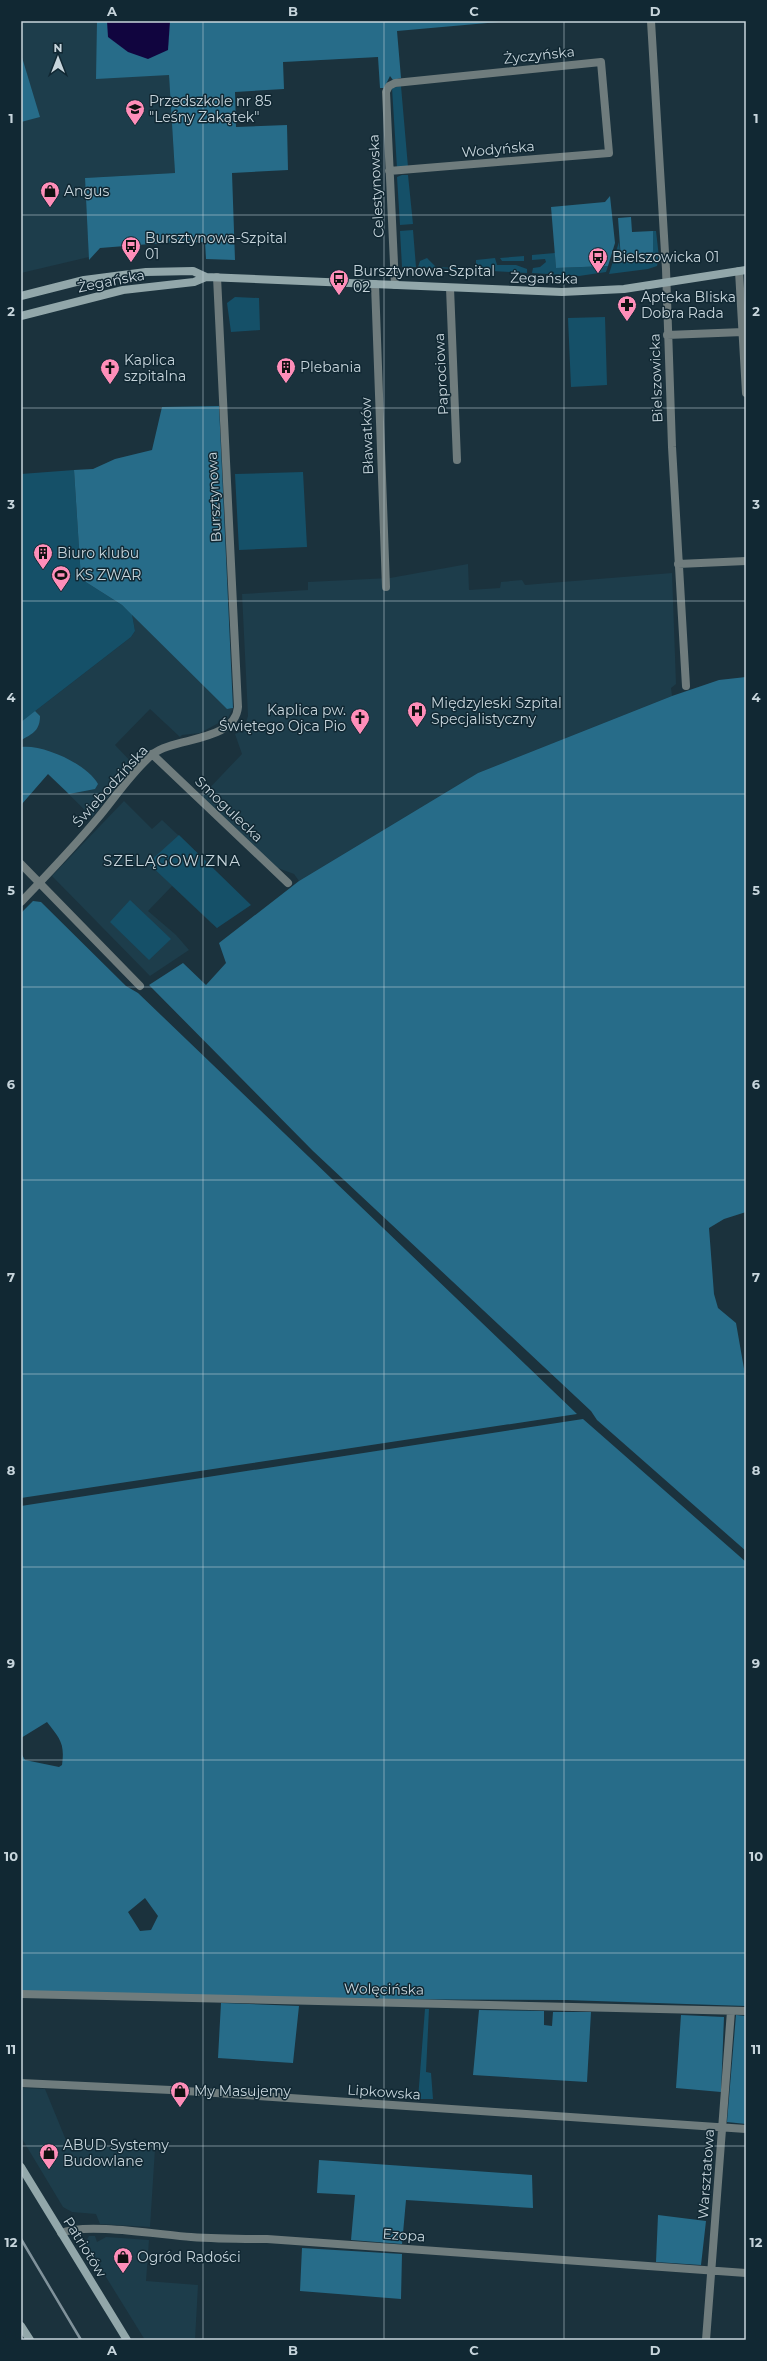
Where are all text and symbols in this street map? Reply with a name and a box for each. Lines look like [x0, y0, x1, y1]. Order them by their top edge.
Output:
text: A [106, 3, 118, 19]
text: B [288, 3, 298, 19]
text: C [469, 3, 479, 19]
text: D [650, 3, 661, 19]
north arrow [38, 38, 78, 78]
text: N [54, 41, 62, 55]
street label: Życzyńska [502, 42, 576, 68]
place label: Przedszkole nr 85 "Leśny Zakątek" [149, 92, 272, 126]
school or university icon: Przedszkole nr 85 "Leśny Zakątek" [124, 98, 146, 126]
text: 1 [8, 110, 14, 126]
text: 1 [753, 110, 759, 126]
street label: Celestynowska [364, 134, 388, 238]
street label: Wodyńska [461, 137, 535, 161]
shop icon: Angus [39, 180, 61, 208]
place label: Angus [64, 182, 109, 200]
place label: Bursztynowa-Szpital 01 [145, 229, 287, 263]
bus stop icon: Bursztynowa-Szpital 01 [120, 235, 142, 263]
bus stop icon: Bielszowicka 01 [587, 246, 609, 274]
place label: Bielszowicka 01 [612, 248, 719, 266]
place label: Bursztynowa-Szpital 02 [353, 262, 495, 296]
street label: Żegańska [76, 266, 146, 296]
bus stop icon: Bursztynowa-Szpital 02 [328, 268, 350, 296]
street label: Żegańska [510, 268, 578, 288]
place label: Apteka Bliska Dobra Rada [641, 288, 736, 322]
pharmacy icon: Apteka Bliska Dobra Rada [616, 294, 638, 322]
text: 2 [7, 303, 15, 319]
text: 2 [752, 303, 760, 319]
street label: Paprociowa [430, 332, 452, 416]
street label: Bielszowicka [645, 333, 667, 423]
place label: Kaplica szpitalna [124, 351, 186, 385]
building icon: Plebania [275, 356, 297, 384]
church icon: Kaplica szpitalna [99, 357, 121, 385]
place label: Plebania [300, 358, 361, 376]
street label: Bławatków [357, 396, 377, 475]
street label: Bursztynowa [203, 451, 225, 543]
text: 3 [6, 496, 15, 512]
text: 3 [751, 496, 760, 512]
building icon: Biuro klubu [32, 542, 54, 570]
place label: Biuro klubu [57, 544, 139, 562]
sports icon: KS ZWAR [50, 564, 72, 592]
place label: KS ZWAR [75, 566, 141, 584]
text: 4 [7, 689, 16, 705]
text: 4 [752, 689, 761, 705]
place label: Międzyleski Szpital Specjalistyczny [431, 694, 562, 728]
hospital icon: Międzyleski Szpital Specjalistyczny [406, 700, 428, 728]
place label: Kaplica pw. Świętego Ojca Pio [219, 701, 346, 735]
church icon: Kaplica pw. Świętego Ojca Pio [349, 707, 371, 735]
street label: Świebodzińska [68, 741, 152, 831]
street label: Smogulecka [191, 772, 267, 846]
district label: SZELĄGOWIZNA [103, 851, 241, 870]
text: 5 [7, 882, 15, 898]
text: 5 [752, 882, 760, 898]
text: 6 [7, 1076, 16, 1092]
text: 6 [752, 1076, 761, 1092]
text: 7 [7, 1269, 15, 1285]
text: 7 [752, 1269, 760, 1285]
text: 8 [7, 1462, 16, 1478]
text: 8 [752, 1462, 761, 1478]
text: 9 [7, 1655, 15, 1671]
text: 9 [752, 1655, 760, 1671]
text: 10 [4, 1848, 18, 1864]
text: 10 [749, 1848, 763, 1864]
street label: Wolęcińska [344, 1979, 424, 1999]
text: 11 [6, 2041, 16, 2057]
text: 11 [751, 2041, 761, 2057]
shop icon: My Masujemy [169, 2080, 191, 2108]
street label: Lipkowska [347, 2080, 421, 2104]
place label: My Masujemy [194, 2082, 291, 2100]
street label: Warsztatowa [694, 2128, 718, 2220]
place label: ABUD Systemy Budowlane [63, 2136, 169, 2170]
shop icon: ABUD Systemy Budowlane [38, 2142, 60, 2170]
street label: Patriotów [59, 2213, 111, 2281]
street label: Ezopa [382, 2225, 426, 2245]
text: 12 [5, 2234, 18, 2250]
text: 12 [750, 2234, 763, 2250]
shop icon: Ogród Radości [112, 2246, 134, 2274]
place label: Ogród Radości [137, 2248, 241, 2266]
text: A [106, 2342, 118, 2358]
text: B [288, 2342, 298, 2358]
text: C [469, 2342, 479, 2358]
text: D [650, 2342, 661, 2358]

